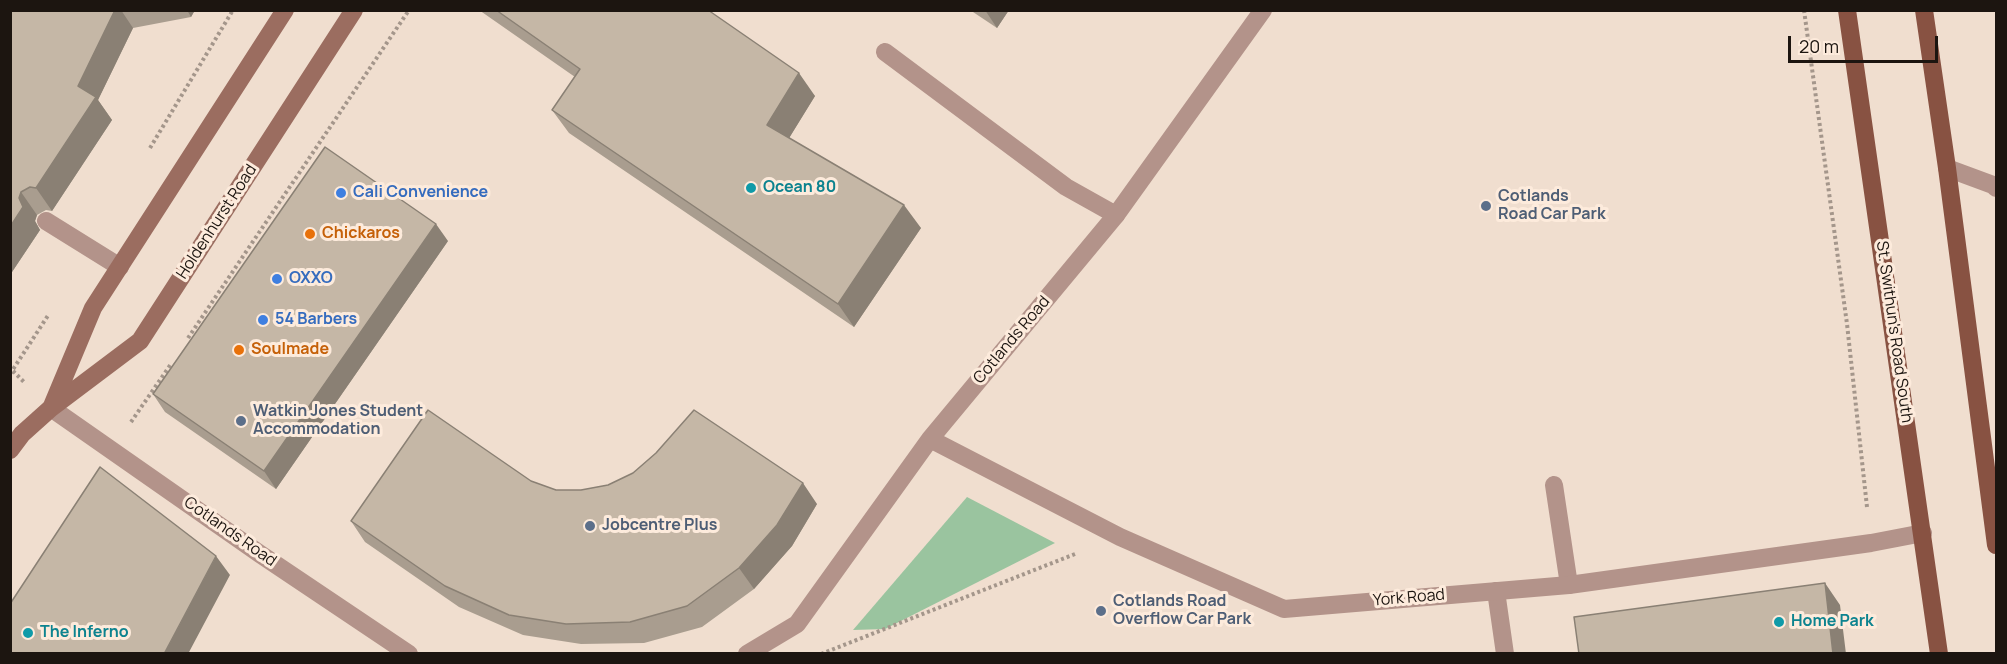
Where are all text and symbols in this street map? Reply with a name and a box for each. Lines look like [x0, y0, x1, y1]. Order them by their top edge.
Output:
scale bar [1791, 24, 1941, 62]
text: 20 m [1799, 34, 1839, 58]
street label: Holdenhurst Road [173, 161, 261, 283]
place label: Ocean 80 [763, 178, 836, 198]
marker: Ocean 80 [744, 181, 758, 195]
place label: Cali Convenience [353, 183, 488, 203]
marker: Cali Convenience [334, 186, 348, 200]
place label: Cotlands Road Car Park [1498, 187, 1606, 225]
marker: Cotlands Road Car Park [1479, 199, 1493, 213]
place label: Chickaros [322, 224, 400, 244]
marker: Chickaros [303, 227, 317, 241]
street label: St. Swithun's Road South [1872, 240, 1916, 424]
place label: OXXO [289, 269, 333, 289]
marker: OXXO [270, 272, 284, 286]
street label: Cotlands Road [970, 292, 1054, 388]
place label: 54 Barbers [275, 310, 357, 330]
marker: 54 Barbers [256, 313, 270, 327]
place label: Soulmade [251, 340, 329, 360]
marker: Soulmade [232, 343, 246, 357]
place label: Watkin Jones Student Accommodation [253, 402, 423, 440]
marker: Watkin Jones Student Accommodation [234, 414, 248, 428]
street label: Cotlands Road [180, 493, 280, 571]
place label: Jobcentre Plus [602, 516, 717, 536]
marker: Jobcentre Plus [583, 519, 597, 533]
street label: York Road [1372, 585, 1446, 611]
place label: Cotlands Road Overflow Car Park [1113, 592, 1251, 630]
marker: Cotlands Road Overflow Car Park [1094, 604, 1108, 618]
place label: Home Park [1791, 612, 1874, 632]
marker: Home Park [1772, 615, 1786, 629]
place label: The Inferno [40, 623, 129, 643]
marker: The Inferno [21, 626, 35, 640]

